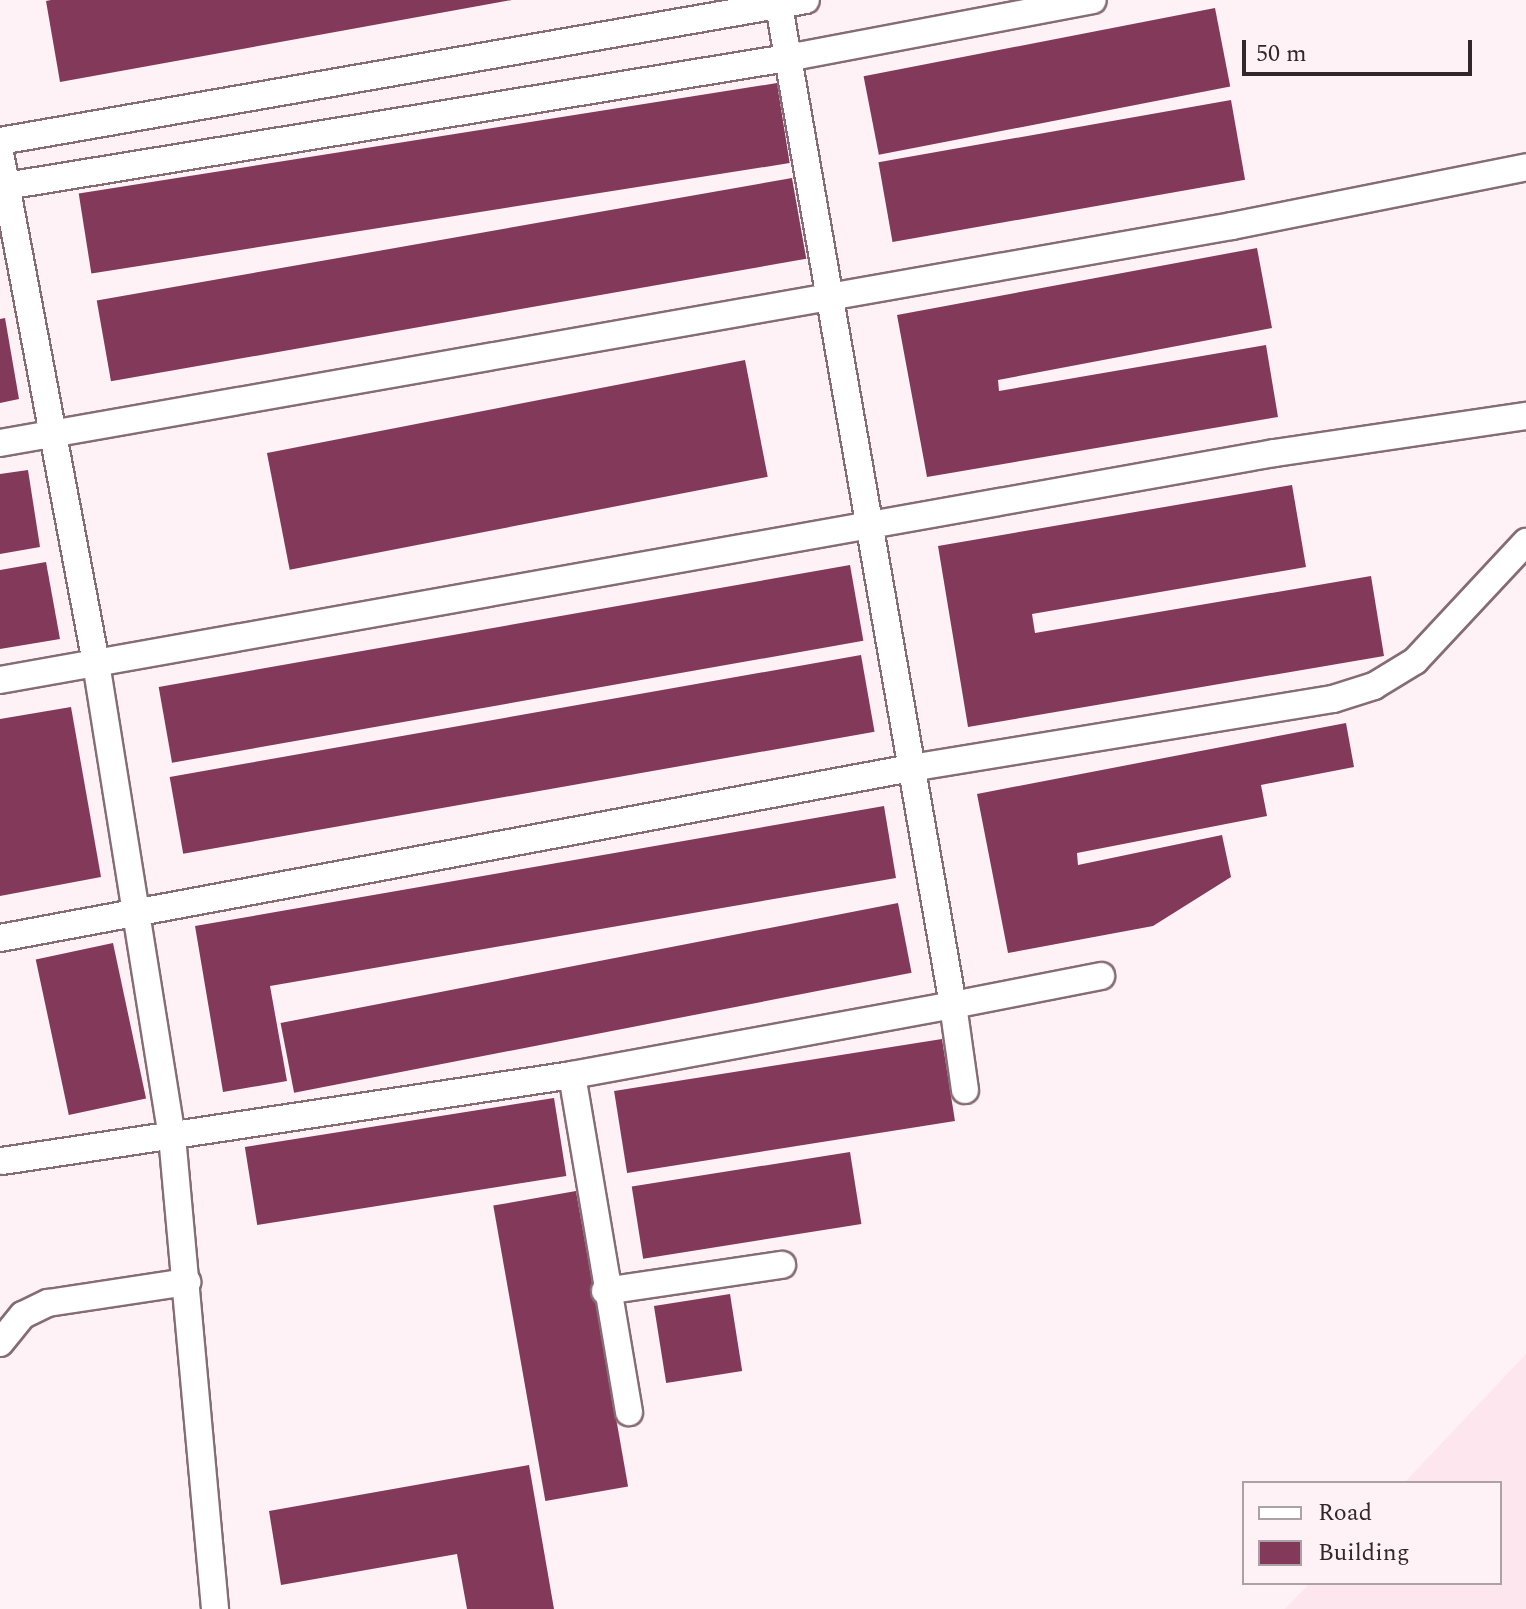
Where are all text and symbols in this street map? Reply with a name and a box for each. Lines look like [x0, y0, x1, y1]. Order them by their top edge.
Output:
scale bar [1246, 24, 1476, 74]
text: 50 m [1256, 36, 1307, 72]
legend [1242, 1481, 1502, 1585]
text: Road [1318, 1495, 1372, 1531]
text: Building [1318, 1535, 1410, 1571]

